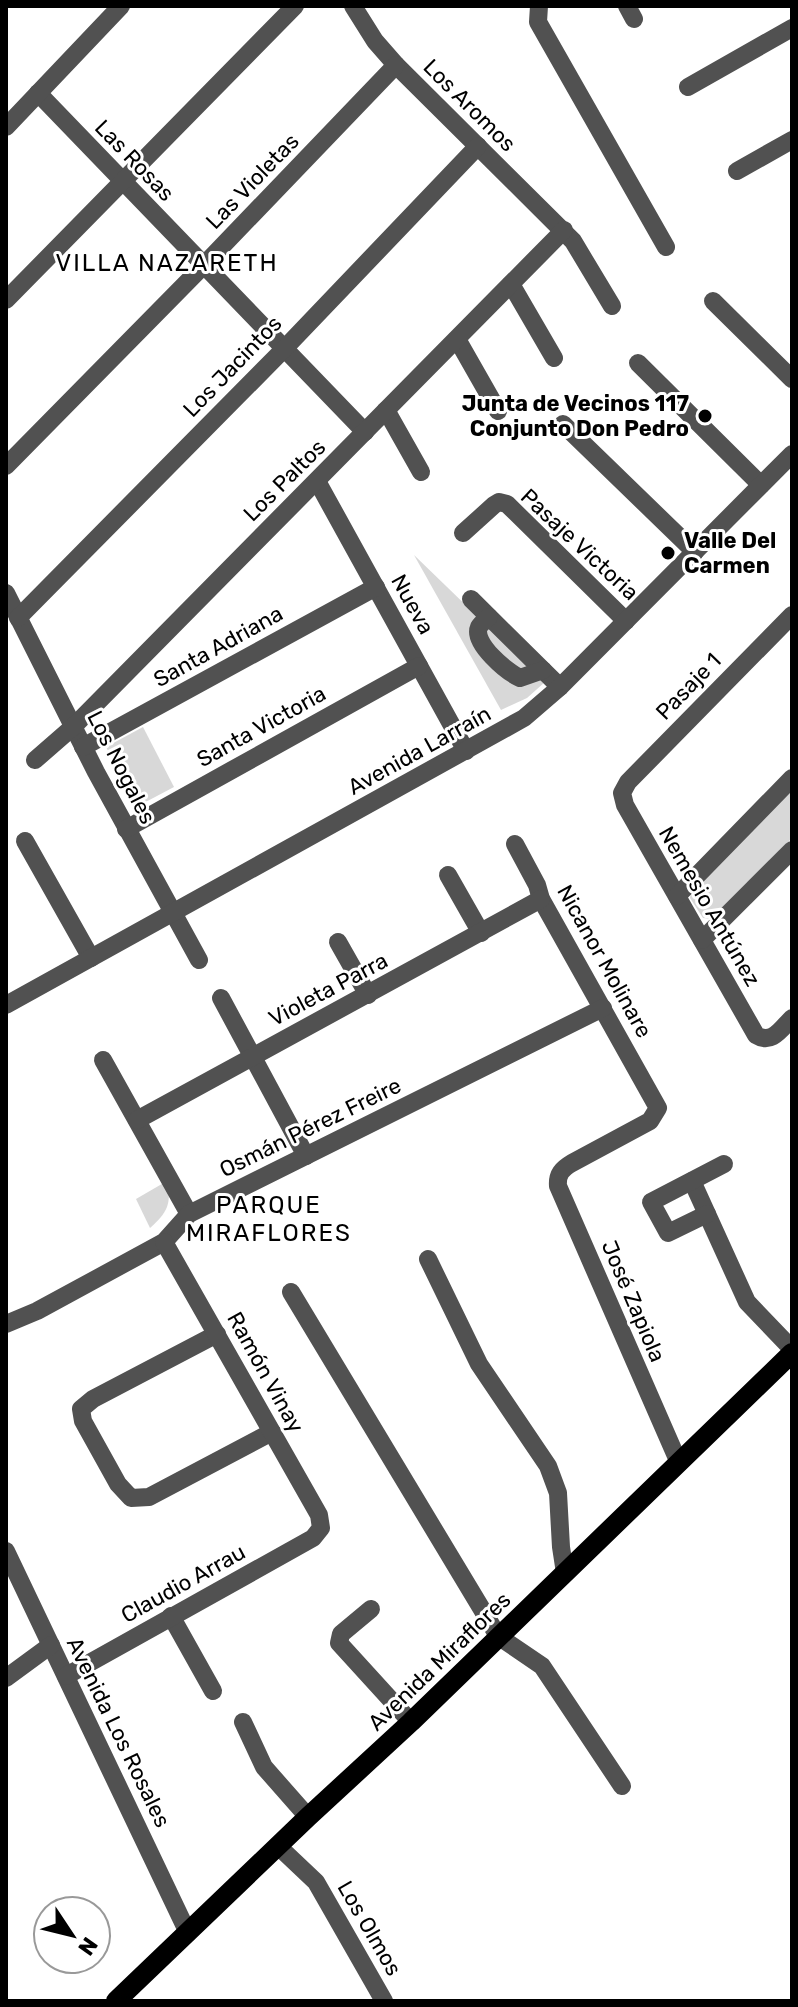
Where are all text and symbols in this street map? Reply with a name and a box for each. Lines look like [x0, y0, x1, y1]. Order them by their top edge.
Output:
street label: Los Aromos [418, 53, 522, 157]
street label: Las Rosas [89, 114, 180, 207]
street label: Las Violetas [200, 128, 305, 235]
district label: VILLA NAZARETH [55, 249, 279, 277]
street label: Los Jacintos [177, 310, 287, 423]
place label: Junta de Vecinos 117 Conjunto Don Pedro [462, 390, 689, 442]
marker: Junta de Vecinos 117 Conjunto Don Pedro [696, 407, 714, 425]
street label: Los Paltos [238, 434, 331, 527]
street label: Pasaje Victoria [515, 483, 644, 606]
place label: Valle Del Carmen [684, 527, 776, 579]
marker: Valle Del Carmen [659, 544, 677, 562]
street label: Nueva [385, 570, 440, 639]
street label: Santa Adriana [149, 600, 288, 693]
street label: Pasaje 1 [650, 647, 727, 725]
street label: Santa Victoria [192, 680, 331, 773]
street label: Avenida Larraín [343, 700, 495, 801]
street label: Los Nogales [81, 706, 162, 828]
street label: Nemesio Antúnez [653, 822, 766, 991]
street label: Nicanor Molinare [551, 880, 658, 1042]
street label: Violeta Parra [264, 947, 392, 1032]
street label: Osmán Pérez Freire [215, 1072, 405, 1183]
district label: PARQUE MIRAFLORES [186, 1191, 352, 1247]
street label: José Zapiola [596, 1236, 671, 1366]
street label: Ramón Vinay [221, 1307, 310, 1437]
street label: Claudio Arrau [116, 1538, 250, 1629]
street label: Avenida Miraflores [362, 1586, 516, 1736]
street label: Avenida Los Rosales [61, 1633, 176, 1832]
street label: Los Olmos [332, 1876, 408, 1980]
north arrow [32, 1895, 112, 1975]
text: N [72, 1932, 104, 1960]

